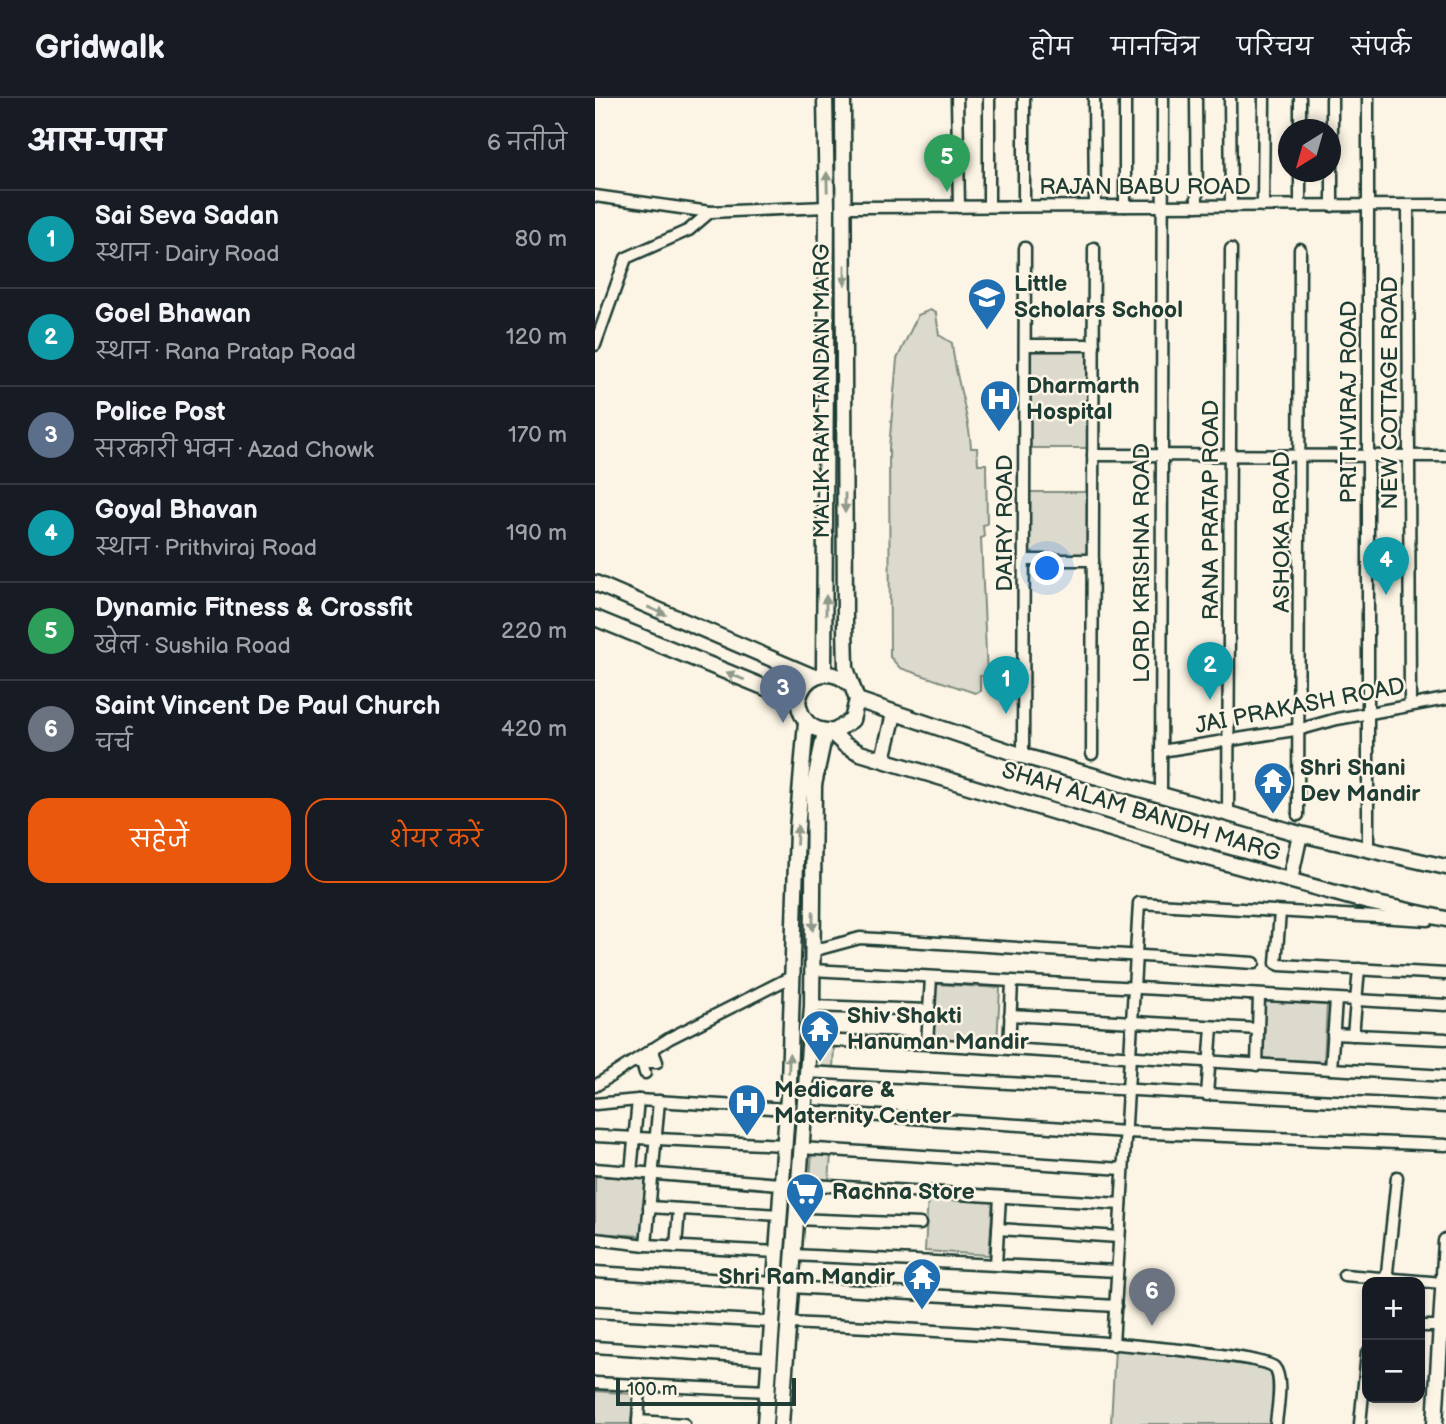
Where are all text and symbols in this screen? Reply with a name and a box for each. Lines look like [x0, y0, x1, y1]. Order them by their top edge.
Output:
text: Gridwalk [35, 28, 165, 68]
text: होम [1030, 33, 1073, 62]
text: मानचित्र [1111, 33, 1199, 62]
text: परिचय [1237, 33, 1313, 62]
text: संपर्क [1351, 33, 1411, 62]
north arrow [1278, 119, 1341, 182]
text: आस-पास [28, 124, 165, 160]
text: 6 नतीजे [487, 129, 567, 157]
pin: 5 [924, 134, 970, 192]
one-way arrow [821, 171, 832, 193]
street label: RAJAN BABU ROAD [1039, 173, 1251, 201]
text: Sai Seva Sadan [95, 201, 279, 232]
text: 1 [46, 225, 56, 253]
text: 80 m [515, 225, 567, 253]
text: स्थान · Dairy Road [95, 240, 280, 268]
street label: MALIK RAM TANDAN MARG [808, 243, 836, 539]
one-way arrow [839, 264, 851, 286]
place label: Little Scholars School [1014, 270, 1183, 324]
school or university icon: Little Scholars School [966, 276, 1008, 331]
street label: NEW COTTAGE ROAD [1376, 276, 1404, 510]
text: Goel Bhawan [95, 299, 251, 330]
street label: PRITHVIRAJ ROAD [1335, 301, 1363, 503]
text: 2 [44, 323, 58, 351]
text: 120 m [506, 323, 567, 351]
text: स्थान · Rana Pratap Road [95, 338, 356, 366]
place label: Dharmarth Hospital [1026, 372, 1140, 426]
hospital icon: Dharmarth Hospital [978, 378, 1020, 433]
text: Police Post [95, 397, 225, 428]
street label: RANA PRATAP ROAD [1197, 400, 1225, 620]
text: 3 [44, 421, 58, 449]
text: 170 m [508, 421, 567, 449]
text: सरकारी भवन · Azad Chowk [95, 436, 374, 464]
street label: LORD KRISHNA ROAD [1128, 443, 1156, 683]
street label: ASHOKA ROAD [1268, 451, 1296, 613]
street label: DAIRY ROAD [991, 454, 1019, 592]
one-way arrow [839, 492, 851, 514]
text: Goyal Bhavan [95, 495, 258, 526]
text: 4 [44, 519, 58, 547]
text: 190 m [506, 519, 567, 547]
text: स्थान · Prithviraj Road [95, 534, 317, 562]
pin: 4 [1363, 537, 1409, 595]
your location [1030, 551, 1064, 585]
text: Dynamic Fitness & Crossfit [95, 593, 413, 624]
one-way arrow [820, 594, 832, 616]
one-way arrow [647, 606, 668, 617]
text: 5 [44, 617, 58, 645]
text: 220 m [501, 617, 567, 645]
text: खेल · Sushila Road [95, 632, 291, 660]
pin: 2 [1187, 642, 1233, 700]
pin: 1 [983, 656, 1029, 714]
pin: 3 [760, 665, 806, 723]
one-way arrow [724, 670, 745, 681]
street label: JAI PRAKASH ROAD [1193, 672, 1407, 740]
text: Saint Vincent De Paul Church [95, 691, 441, 722]
text: 6 [44, 715, 58, 743]
text: 420 m [501, 715, 567, 743]
text: चर्च [95, 730, 132, 758]
place label: Shri Shani Dev Mandir [1300, 754, 1421, 808]
street label: SHAH ALAM BANDH MARG [998, 756, 1284, 868]
temple icon: Shri Shani Dev Mandir [1252, 760, 1294, 815]
button: सहेजें [28, 798, 291, 883]
button: शेयर करें [305, 798, 567, 883]
one-way arrow [792, 824, 803, 846]
one-way arrow [807, 911, 818, 933]
place label: Shiv Shakti Hanuman Mandir [847, 1002, 1030, 1056]
temple icon: Shiv Shakti Hanuman Mandir [799, 1008, 841, 1063]
one-way arrow [784, 1052, 795, 1074]
place label: Medicare & Maternity Center [774, 1076, 952, 1130]
hospital icon: Medicare & Maternity Center [726, 1082, 768, 1137]
supermarket icon: Rachna Store [784, 1171, 826, 1226]
place label: Rachna Store [832, 1178, 975, 1206]
temple icon: Shri Ram Mandir [901, 1256, 943, 1311]
place label: Shri Ram Mandir [719, 1263, 896, 1291]
pin: 6 [1129, 1268, 1175, 1326]
map controls [1362, 1277, 1425, 1403]
button: + [1362, 1277, 1425, 1340]
button: − [1362, 1340, 1425, 1403]
scale bar [616, 1375, 796, 1407]
text: 100 m [627, 1378, 678, 1401]

